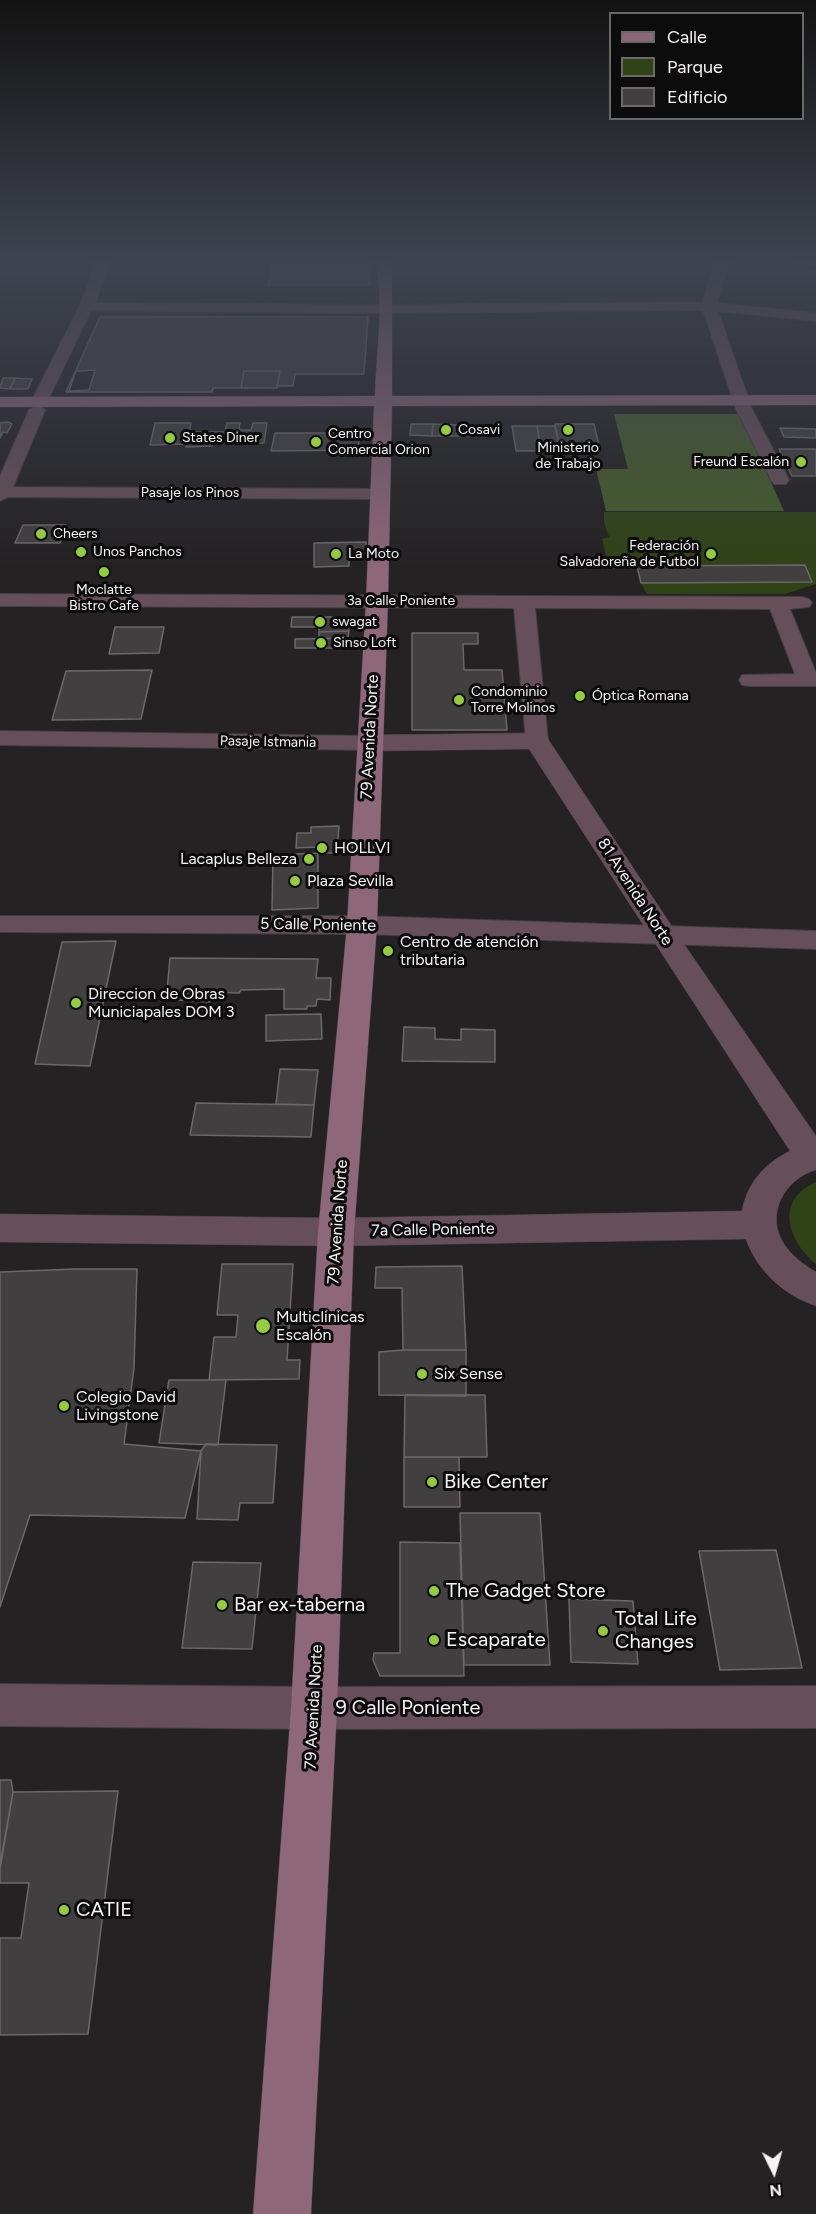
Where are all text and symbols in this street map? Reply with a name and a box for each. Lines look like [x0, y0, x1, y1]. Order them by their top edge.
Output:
legend [609, 12, 804, 120]
text: Calle [667, 26, 707, 48]
text: Parque [667, 56, 723, 78]
text: Edificio [667, 86, 728, 108]
place label: Cosavi [458, 422, 500, 438]
marker: Cosavi [439, 423, 453, 437]
marker: Ministerio de Trabajo [561, 423, 575, 437]
place label: Centro Comercial Orion [328, 426, 430, 458]
place label: States Diner [182, 430, 259, 446]
marker: States Diner [163, 431, 177, 445]
marker: Centro Comercial Orion [309, 435, 323, 449]
place label: Ministerio de Trabajo [535, 440, 601, 472]
place label: Freund Escalón [693, 454, 789, 470]
marker: Freund Escalón [794, 455, 808, 469]
street label: Pasaje los Pinos [141, 485, 239, 501]
place label: Cheers [53, 526, 97, 542]
marker: Cheers [34, 527, 48, 541]
place label: Federación Salvadoreña de Futbol [560, 538, 699, 570]
place label: Unos Panchos [93, 544, 182, 560]
marker: Unos Panchos [74, 545, 88, 559]
place label: La Moto [348, 546, 399, 562]
marker: La Moto [329, 547, 343, 561]
marker: Federación Salvadoreña de Futbol [704, 547, 718, 561]
marker: Moclatte Bistro Cafe [97, 565, 111, 579]
place label: Moclatte Bistro Cafe [69, 582, 139, 614]
street label: 3a Calle Poniente [347, 593, 455, 609]
place label: swagat [332, 614, 377, 630]
marker: swagat [313, 615, 327, 629]
place label: Sinso Loft [333, 635, 397, 651]
marker: Sinso Loft [314, 636, 328, 650]
street label: 79 Avenida Norte [357, 674, 383, 800]
place label: Condominio Torre Molinos [471, 684, 555, 716]
place label: Óptica Romana [592, 688, 689, 704]
marker: Óptica Romana [573, 689, 587, 703]
marker: Condominio Torre Molinos [452, 693, 466, 707]
street label: Pasaje Istmania [220, 733, 316, 751]
street label: 81 Avenida Norte [593, 835, 677, 949]
place label: HOLLVI [334, 838, 390, 858]
marker: HOLLVI [315, 841, 329, 855]
place label: Lacaplus Belleza [180, 849, 297, 869]
marker: Lacaplus Belleza [302, 852, 316, 866]
place label: Plaza Sevilla [307, 871, 393, 891]
marker: Plaza Sevilla [288, 874, 302, 888]
street label: 5 Calle Poniente [260, 914, 376, 936]
place label: Centro de atención tributaria [400, 932, 538, 970]
marker: Centro de atención tributaria [381, 944, 395, 958]
place label: Direccion de Obras Municiapales DOM 3 [88, 984, 235, 1022]
marker: Direccion de Obras Municiapales DOM 3 [69, 996, 83, 1010]
street label: 79 Avenida Norte [324, 1159, 352, 1285]
street label: 7a Calle Poniente [371, 1219, 495, 1241]
place label: Multiclinicas Escalón [276, 1307, 365, 1345]
marker: Multiclinicas Escalón [254, 1317, 272, 1335]
place label: Six Sense [434, 1364, 503, 1384]
marker: Six Sense [415, 1367, 429, 1381]
place label: Colegio David Livingstone [76, 1387, 176, 1425]
marker: Colegio David Livingstone [57, 1399, 71, 1413]
place label: Bike Center [444, 1470, 548, 1494]
marker: Bike Center [425, 1475, 439, 1489]
place label: The Gadget Store [446, 1579, 605, 1603]
marker: The Gadget Store [427, 1584, 441, 1598]
place label: Bar ex-taberna [234, 1593, 365, 1617]
marker: Bar ex-taberna [215, 1598, 229, 1612]
place label: Total Life Changes [615, 1607, 697, 1654]
marker: Total Life Changes [596, 1624, 610, 1638]
place label: Escaparate [446, 1628, 546, 1652]
marker: Escaparate [427, 1633, 441, 1647]
street label: 79 Avenida Norte [301, 1644, 327, 1770]
street label: 9 Calle Poniente [336, 1696, 480, 1720]
place label: CATIE [76, 1898, 132, 1922]
marker: CATIE [57, 1903, 71, 1917]
north arrow [744, 2142, 804, 2202]
text: N [769, 2180, 783, 2200]

